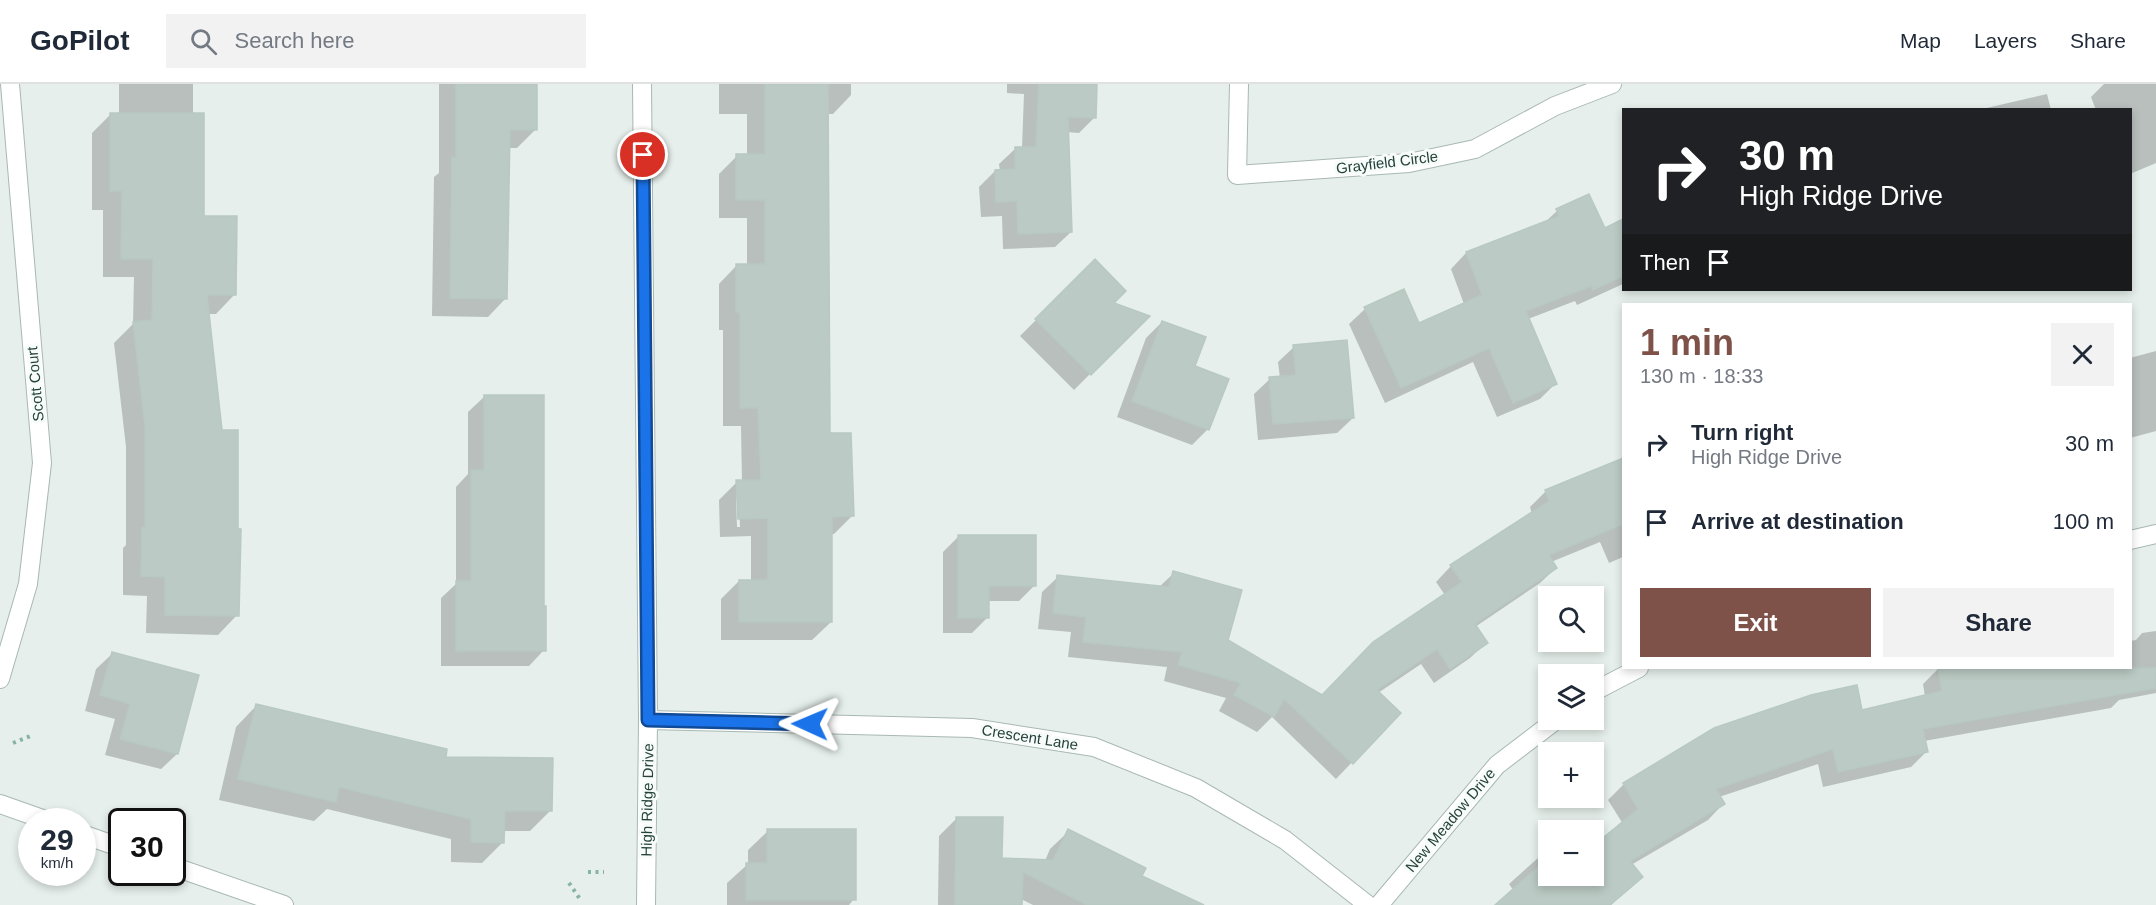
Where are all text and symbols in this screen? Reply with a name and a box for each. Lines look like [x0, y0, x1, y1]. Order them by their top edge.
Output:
search box [166, 14, 586, 68]
text: GoPilot [30, 25, 130, 56]
icon: search [187, 25, 220, 58]
text: Search here [235, 28, 354, 53]
text: Map [1900, 29, 1941, 52]
text: Layers [1974, 29, 2037, 52]
text: Share [2070, 29, 2126, 52]
pin [617, 129, 668, 180]
icon: right [1640, 132, 1718, 210]
text: 30 m [1739, 132, 1835, 179]
icon: arrive [626, 138, 659, 171]
street label: Grayfield Circle [1335, 147, 1439, 177]
text: High Ridge Drive [1739, 181, 1943, 211]
icon: arrive [1702, 246, 1735, 279]
text: Then [1640, 250, 1690, 275]
text: 1 min [1640, 322, 1734, 363]
button: close [2051, 323, 2114, 386]
street label: Scott Court [23, 345, 47, 422]
text: 130 m · 18:33 [1640, 365, 1763, 387]
text: Turn right [1691, 420, 1793, 445]
icon: right [1640, 428, 1673, 461]
text: 30 m [2065, 431, 2114, 456]
text: High Ridge Drive [1691, 446, 1842, 468]
icon: arrive [1640, 506, 1673, 539]
text: Arrive at destination [1691, 509, 1904, 534]
text: 100 m [2053, 509, 2114, 534]
map controls [1538, 586, 1604, 886]
button: search [1538, 586, 1604, 652]
button: Exit [1640, 588, 1871, 657]
button: Share [1883, 588, 2114, 657]
button: layers [1538, 664, 1604, 730]
position arrow [778, 692, 842, 756]
street label: Crescent Lane [980, 721, 1080, 753]
button: + [1538, 742, 1604, 808]
street label: High Ridge Drive [638, 743, 656, 857]
street label: New Meadow Drive [1402, 765, 1498, 875]
speed limit sign: 30 [108, 808, 186, 886]
button: − [1538, 820, 1604, 886]
text: 29 [40, 823, 74, 856]
text: km/h [41, 854, 73, 871]

